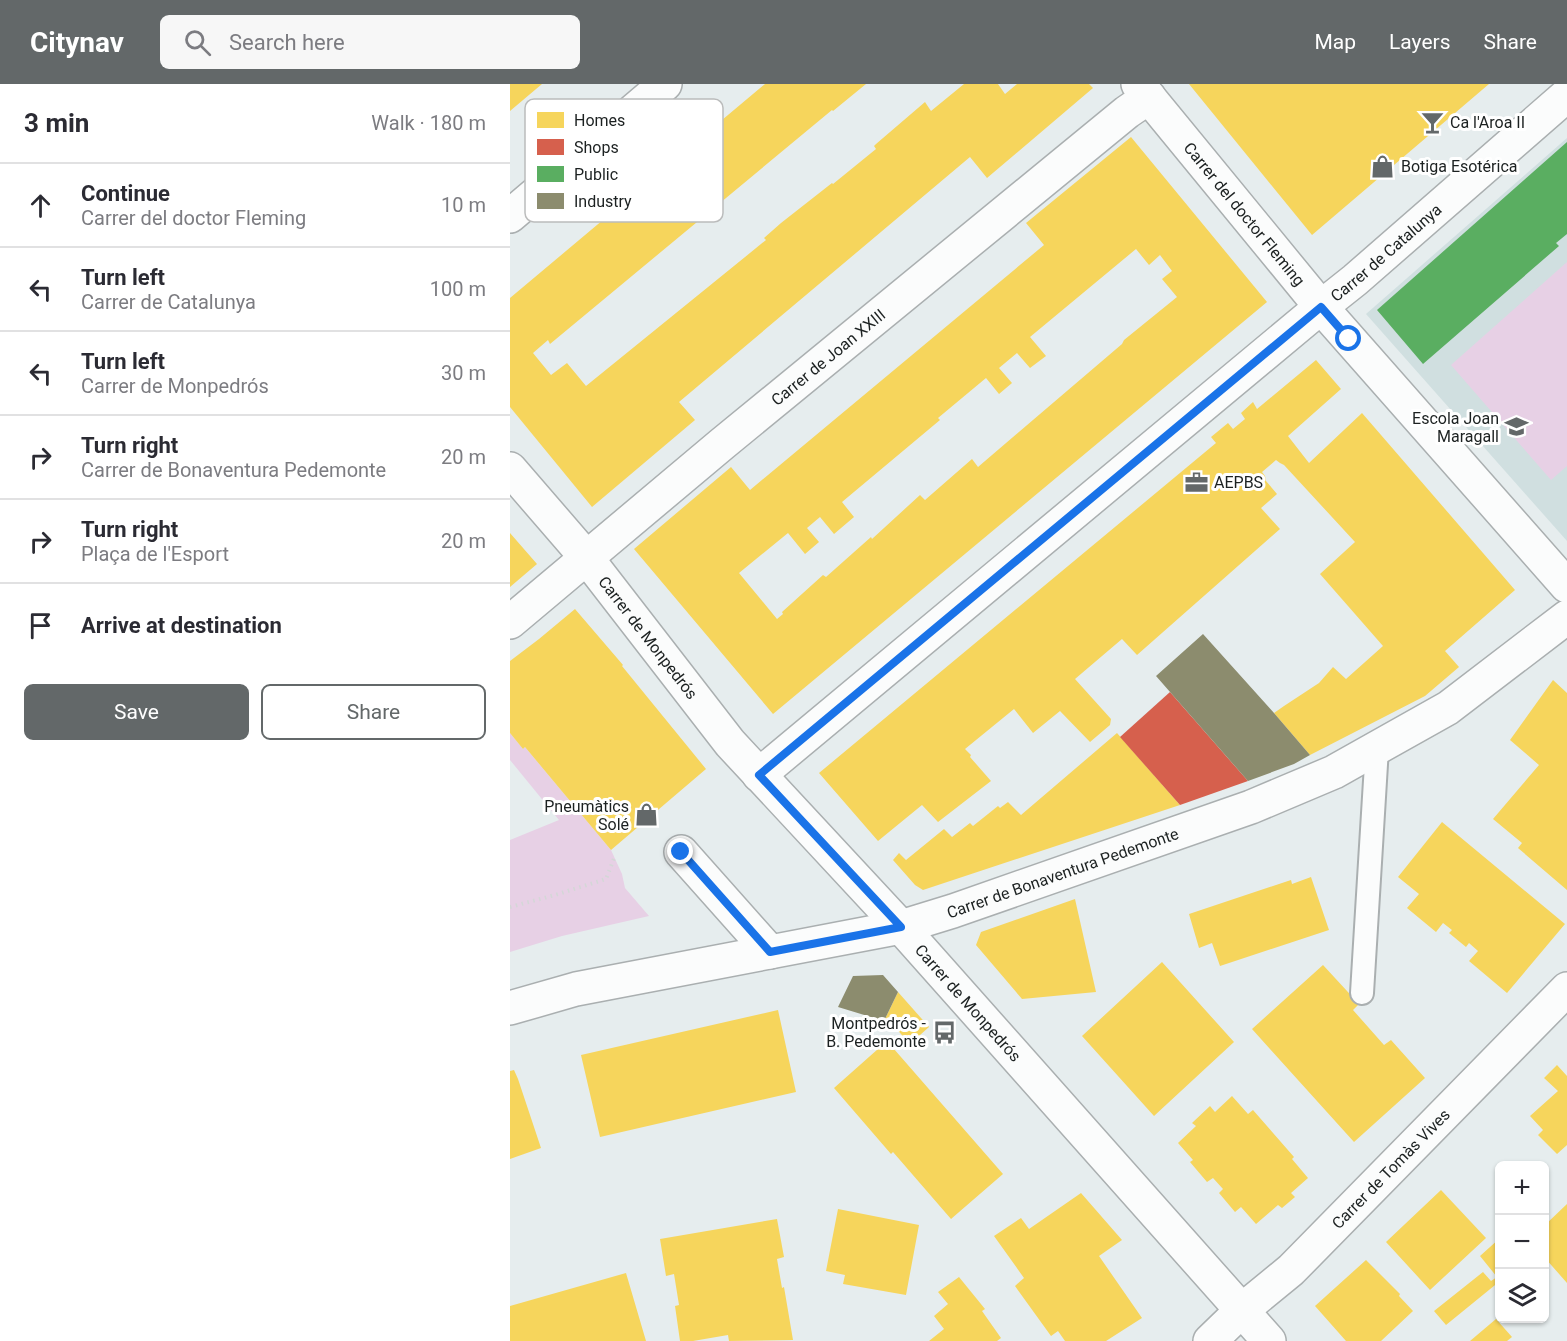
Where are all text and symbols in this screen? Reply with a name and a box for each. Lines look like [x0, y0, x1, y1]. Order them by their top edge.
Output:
search box [160, 15, 580, 69]
text: Citynav [30, 26, 124, 59]
icon: search [181, 26, 214, 59]
text: Search here [229, 30, 345, 55]
text: Map [1314, 30, 1356, 54]
text: Layers [1389, 30, 1450, 54]
text: Share [1483, 30, 1537, 54]
legend [525, 99, 723, 222]
text: 3 min [24, 108, 89, 138]
bar icon: Ca l'Aroa II [1419, 109, 1445, 135]
text: Walk · 180 m [371, 111, 486, 135]
text: Homes [574, 111, 625, 130]
place label: Ca l'Aroa II [1450, 113, 1525, 132]
text: Shops [574, 138, 619, 157]
street label: Carrer del doctor Fleming [1180, 138, 1309, 290]
shop icon: Botiga Esotérica [1370, 153, 1396, 179]
place label: Botiga Esotérica [1401, 157, 1517, 176]
text: Public [574, 165, 618, 184]
text: Continue [81, 181, 170, 206]
icon: ahead [24, 189, 57, 222]
text: Industry [574, 192, 632, 211]
text: 10 m [441, 193, 486, 217]
street label: Carrer de Catalunya [1327, 200, 1445, 305]
text: Carrer del doctor Fleming [81, 206, 306, 230]
text: Turn left [81, 265, 165, 290]
icon: left [24, 273, 57, 306]
text: 100 m [430, 277, 486, 301]
text: Carrer de Catalunya [81, 290, 256, 314]
street label: Carrer de Joan XXIII [767, 305, 889, 409]
route start [1335, 325, 1361, 351]
text: Turn left [81, 349, 165, 374]
icon: left [24, 357, 57, 390]
text: 30 m [441, 361, 486, 385]
text: Carrer de Monpedrós [81, 374, 269, 398]
place label: Escola Joan Maragall [1412, 409, 1499, 446]
school or university icon: Escola Joan Maragall [1504, 414, 1530, 440]
text: Turn right [81, 433, 178, 458]
icon: right [24, 441, 57, 474]
text: 20 m [441, 445, 486, 469]
text: Carrer de Bonaventura Pedemonte [81, 458, 386, 482]
office icon: AEPBS [1183, 469, 1209, 495]
place label: AEPBS [1214, 473, 1263, 492]
text: Turn right [81, 517, 178, 542]
icon: right [24, 525, 57, 558]
text: 20 m [441, 529, 486, 553]
text: Plaça de l'Esport [81, 542, 229, 566]
street label: Carrer de Monpedrós [595, 572, 702, 703]
icon: arrive [24, 609, 57, 642]
text: Arrive at destination [81, 613, 282, 638]
button: Save [24, 684, 249, 740]
button: Share [261, 684, 486, 740]
place label: Pneumàtics Solé [544, 797, 629, 834]
shop icon: Pneumàtics Solé [634, 802, 660, 828]
street label: Carrer de Bonaventura Pedemonte [944, 824, 1181, 922]
route end [667, 838, 693, 864]
street label: Carrer de Monpedrós [911, 940, 1025, 1065]
place label: Montpedrós - B. Pedemonte [826, 1014, 927, 1051]
bus stop icon: Montpedrós - B. Pedemonte [931, 1019, 957, 1045]
street label: Carrer de Tomàs Vives [1328, 1105, 1454, 1232]
map controls [1495, 1161, 1549, 1323]
button: + [1495, 1161, 1549, 1215]
button: − [1495, 1215, 1549, 1269]
button: layers [1495, 1269, 1549, 1323]

